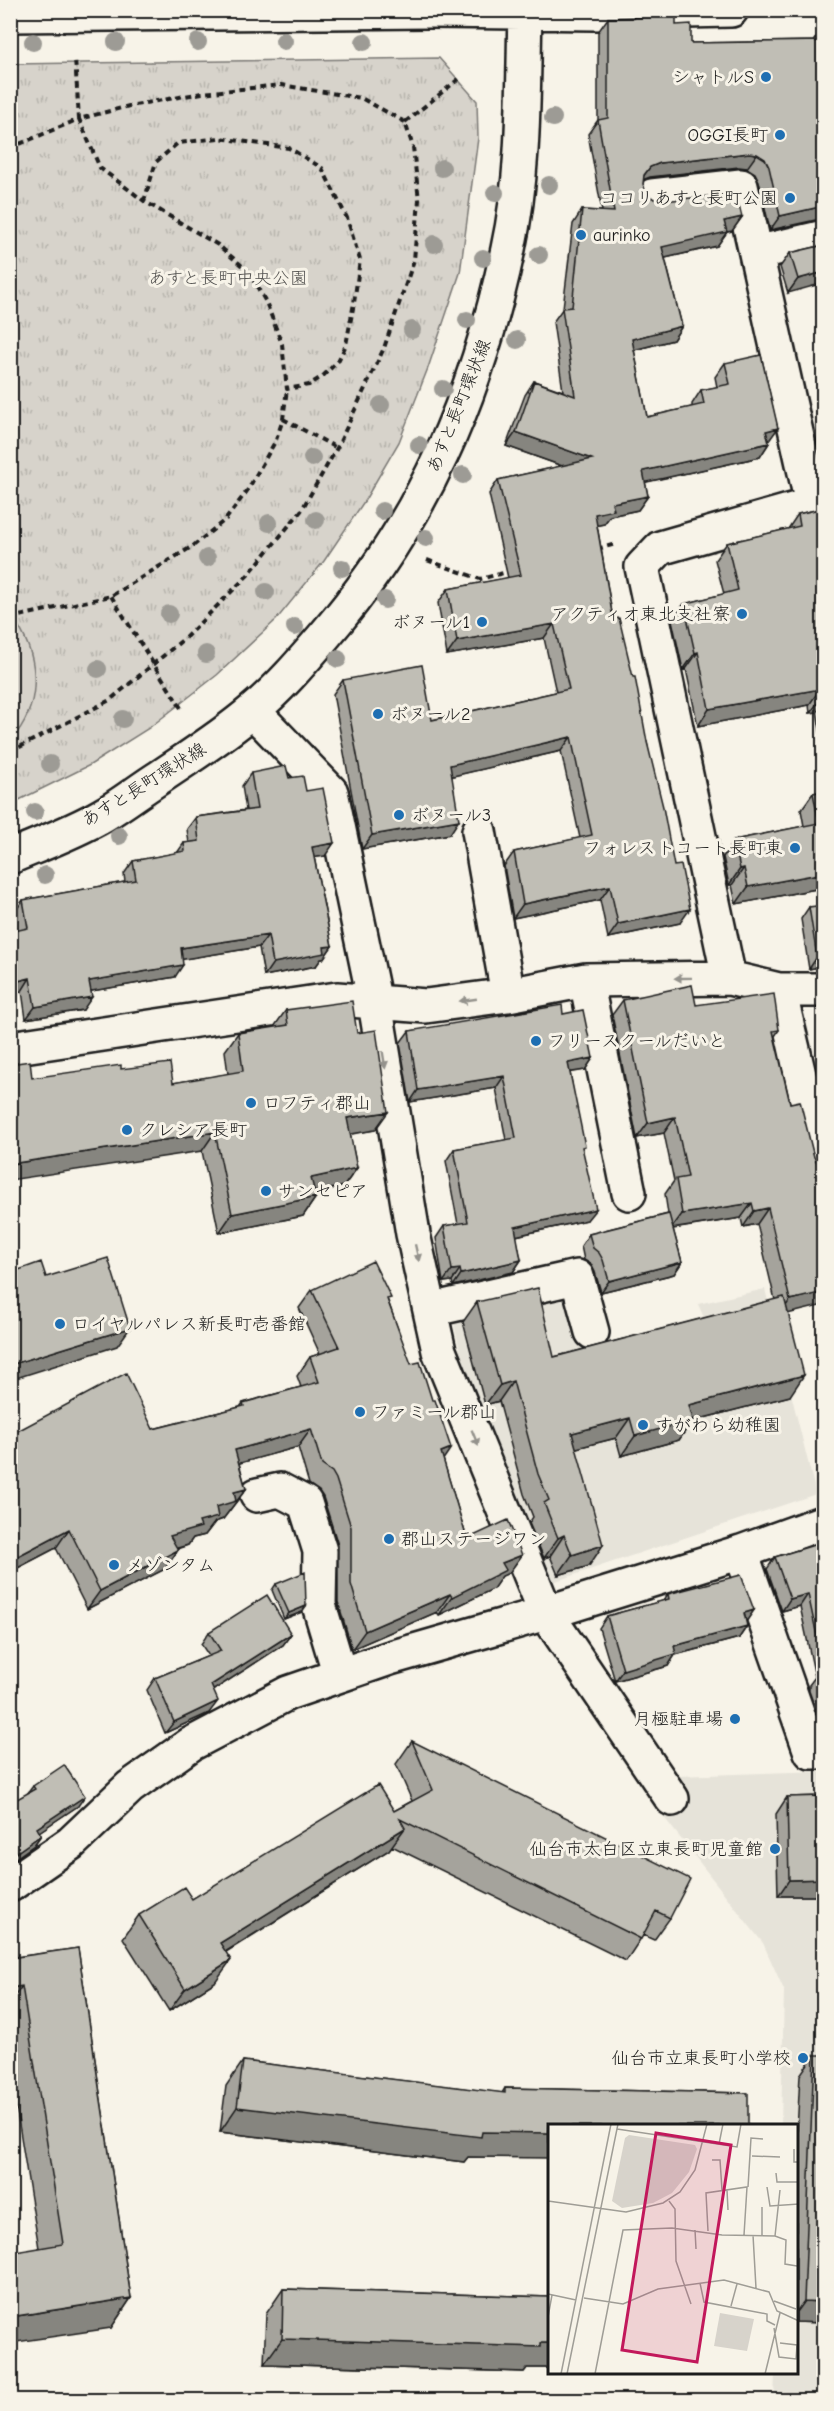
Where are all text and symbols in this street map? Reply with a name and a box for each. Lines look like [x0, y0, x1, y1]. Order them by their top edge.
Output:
place label: シャトルS [672, 67, 754, 88]
marker: シャトルS [759, 70, 773, 84]
place label: OGGI長町 [688, 125, 768, 146]
marker: OGGI長町 [773, 128, 787, 142]
place label: ココリあすと長町公園 [600, 188, 778, 209]
marker: ココリあすと長町公園 [783, 191, 797, 205]
place label: aurinko [593, 225, 651, 246]
marker: aurinko [574, 228, 588, 242]
park label: あすと長町中央公園 [148, 268, 308, 289]
street label: あすと長町環状線 [423, 336, 495, 476]
place label: アクティオ東北支社寮 [551, 604, 730, 625]
marker: アクティオ東北支社寮 [735, 607, 749, 621]
place label: ボヌール1 [392, 612, 470, 633]
marker: ボヌール1 [475, 615, 489, 629]
place label: ボヌール2 [390, 704, 470, 725]
marker: ボヌール2 [371, 707, 385, 721]
street label: あすと長町環状線 [78, 738, 210, 832]
place label: ボヌール3 [411, 805, 491, 826]
marker: ボヌール3 [392, 808, 406, 822]
place label: フォレストコート長町東 [584, 838, 783, 859]
marker: フォレストコート長町東 [788, 841, 802, 855]
one-way arrow [673, 973, 692, 983]
one-way arrow [459, 996, 478, 1005]
place label: フリースクールだいと [548, 1031, 726, 1052]
marker: フリースクールだいと [529, 1034, 543, 1048]
one-way arrow [380, 1051, 389, 1070]
place label: ロフティ郡山 [263, 1093, 371, 1114]
marker: ロフティ郡山 [244, 1096, 258, 1110]
place label: クレシア長町 [139, 1120, 247, 1141]
marker: クレシア長町 [120, 1123, 134, 1137]
place label: サンセピア [278, 1181, 368, 1202]
marker: サンセピア [259, 1184, 273, 1198]
one-way arrow [413, 1243, 422, 1262]
place label: ロイヤルパレス新長町壱番館 [72, 1314, 306, 1335]
marker: ロイヤルパレス新長町壱番館 [53, 1317, 67, 1331]
place label: ファミール郡山 [372, 1402, 497, 1423]
marker: ファミール郡山 [353, 1405, 367, 1419]
place label: すがわら幼稚園 [655, 1415, 781, 1436]
marker: すがわら幼稚園 [636, 1418, 650, 1432]
one-way arrow [471, 1429, 480, 1447]
place label: 郡山ステージワン [401, 1529, 546, 1550]
marker: 郡山ステージワン [382, 1532, 396, 1546]
place label: メゾンタム [126, 1555, 215, 1576]
marker: メゾンタム [107, 1558, 121, 1572]
place label: 月極駐車場 [633, 1709, 723, 1730]
marker: 月極駐車場 [728, 1712, 742, 1726]
place label: 仙台市太白区立東長町児童館 [529, 1839, 763, 1860]
marker: 仙台市太白区立東長町児童館 [768, 1842, 782, 1856]
place label: 仙台市立東長町小学校 [611, 2048, 791, 2069]
marker: 仙台市立東長町小学校 [796, 2051, 810, 2065]
inset map [548, 2124, 798, 2375]

